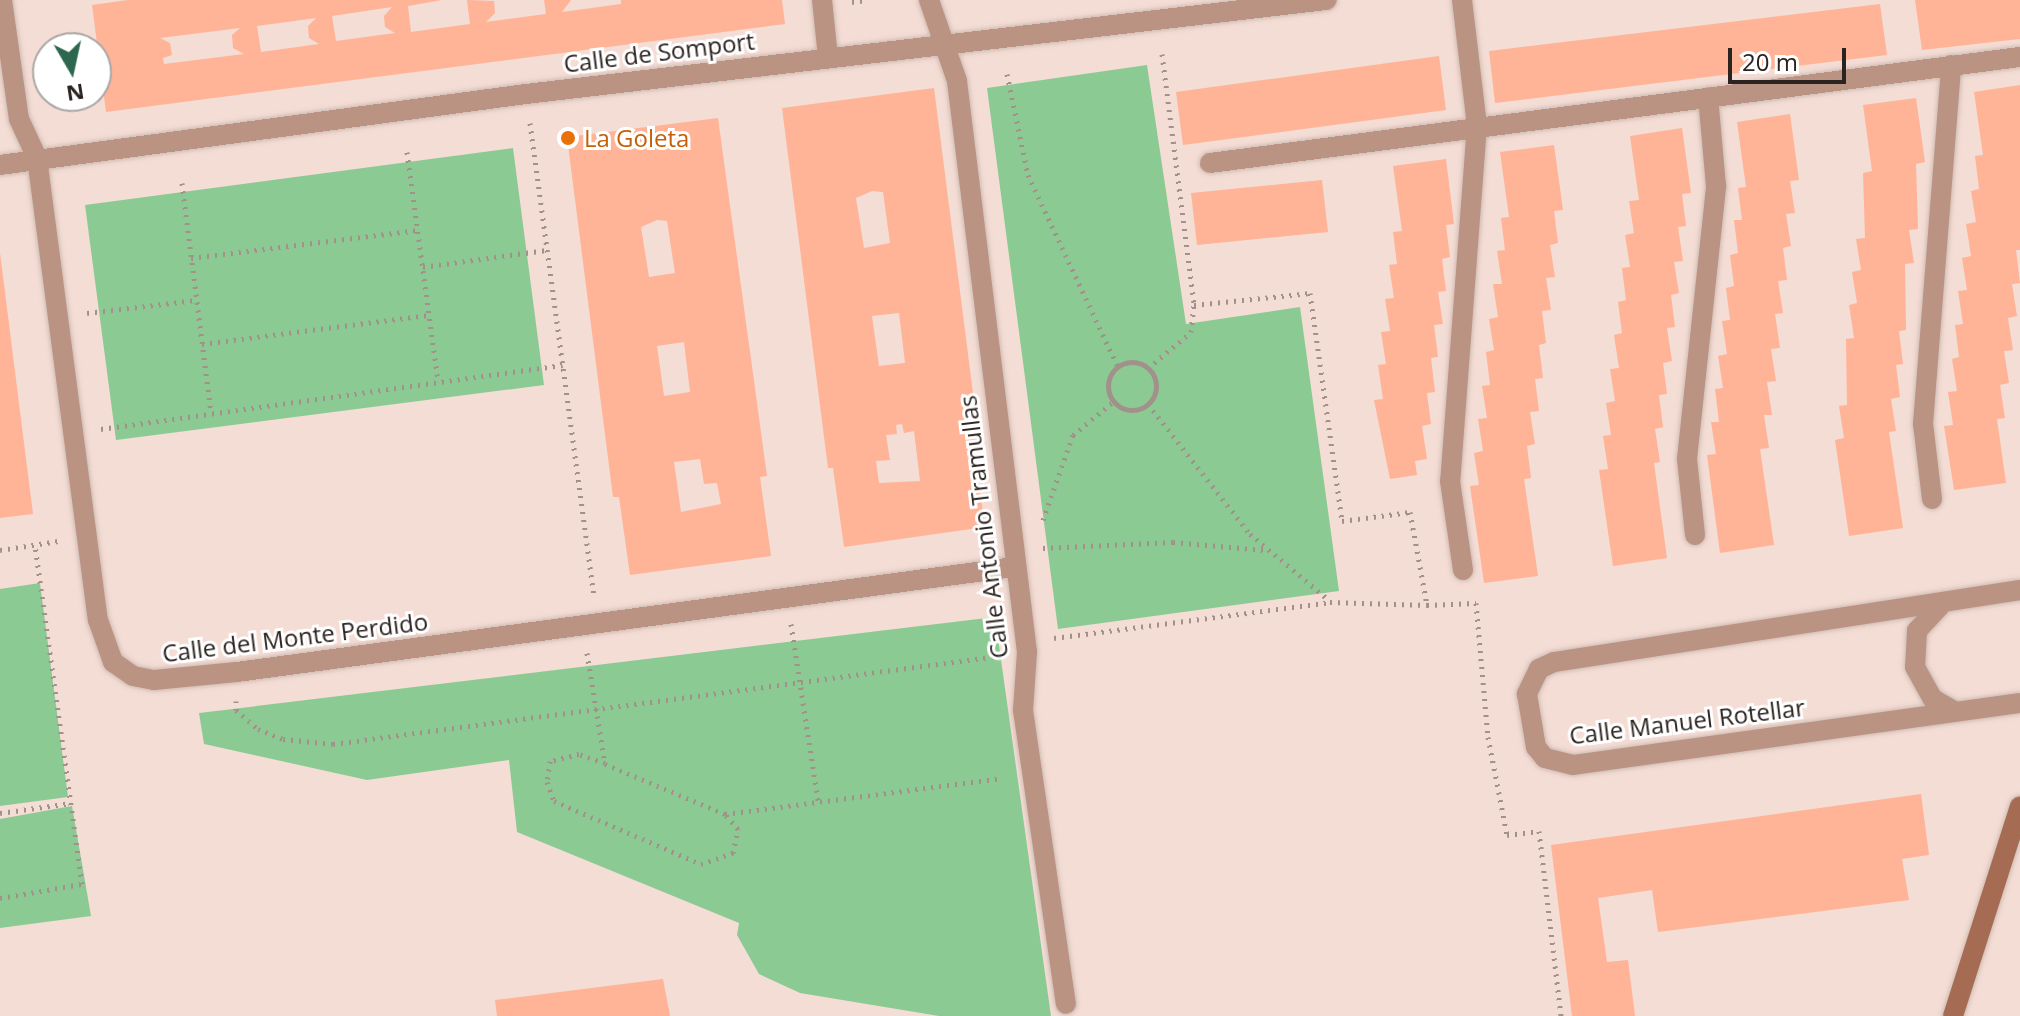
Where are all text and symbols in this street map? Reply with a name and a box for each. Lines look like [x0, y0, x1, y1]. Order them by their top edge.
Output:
street label: Calle de Somport [562, 26, 756, 78]
north arrow [32, 32, 112, 112]
scale bar [1732, 32, 1850, 82]
text: 20 m [1742, 45, 1798, 78]
text: N [64, 78, 87, 110]
place label: La Goleta [584, 124, 689, 152]
marker: La Goleta [559, 129, 577, 147]
street label: Calle Antonio Tramullas [953, 394, 1013, 660]
street label: Calle del Monte Perdido [161, 606, 429, 668]
street label: Calle Manuel Rotellar [1568, 692, 1806, 750]

